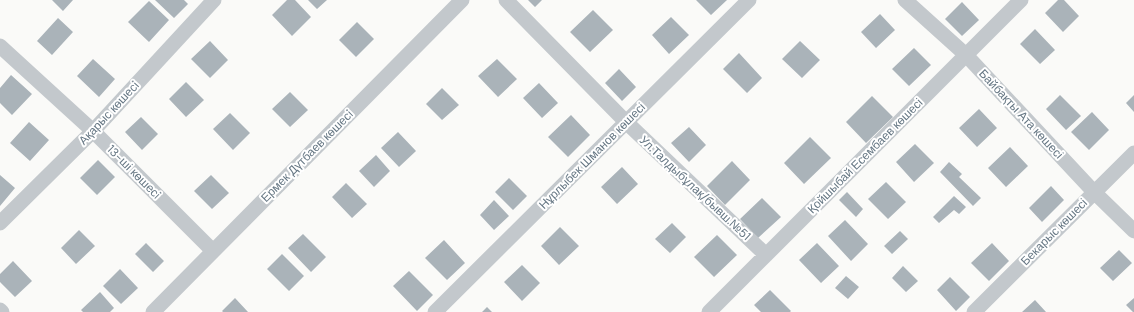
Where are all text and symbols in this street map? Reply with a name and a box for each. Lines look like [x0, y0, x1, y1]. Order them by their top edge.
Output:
street label: Байбақты Ата көшесі [975, 66, 1067, 162]
street label: Ақарыс көшесi [75, 78, 143, 148]
street label: Қойшыбай Есембаев көшесі [804, 95, 926, 217]
street label: Нұрлыбек Шманов көшесі [535, 99, 649, 213]
street label: Ермек Дүтбаев көшесi [257, 106, 357, 206]
street label: Ул.Талдыбұлақ/бывш.№51 [636, 132, 754, 244]
street label: 13-ші көшесi [104, 142, 164, 202]
street label: Бекарыс көшесі [1017, 195, 1091, 269]

